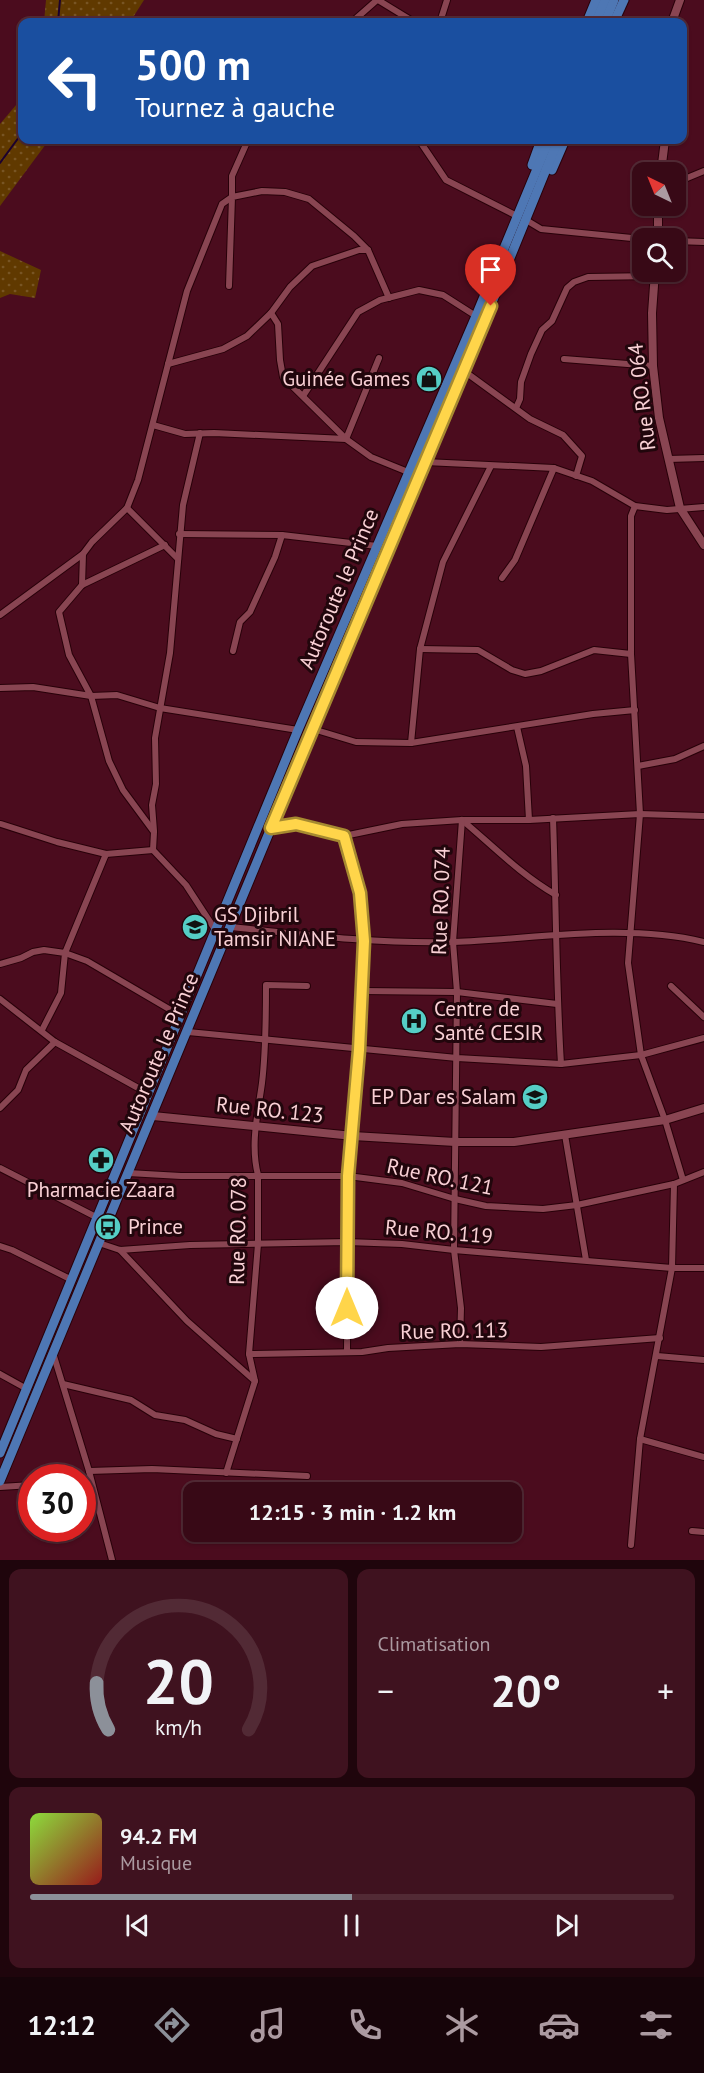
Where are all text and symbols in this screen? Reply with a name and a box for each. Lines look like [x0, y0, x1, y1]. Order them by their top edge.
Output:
text: 500 m [135, 37, 251, 92]
icon: left [36, 42, 114, 120]
text: Tournez à gauche [135, 90, 335, 124]
north arrow [632, 162, 686, 216]
map controls [632, 162, 686, 282]
button: search [632, 228, 686, 282]
pin [465, 244, 516, 306]
icon: arrive [474, 253, 507, 286]
street label: Rue RO. 064 [622, 342, 661, 452]
shop icon: Guinée Games [414, 364, 444, 394]
place label: Guinée Games [282, 365, 410, 392]
street label: Autoroute le Prince [293, 504, 385, 673]
street label: Rue RO. 074 [425, 847, 456, 955]
place label: GS Djibril Tamsir NIANE [214, 901, 336, 952]
school or university icon: GS Djibril Tamsir NIANE [180, 912, 210, 942]
street label: Autoroute le Prince [113, 968, 205, 1137]
place label: Centre de Santé CESIR [434, 995, 543, 1046]
hospital icon: Centre de Santé CESIR [399, 1006, 429, 1036]
school or university icon: EP Dar es Salam [520, 1082, 550, 1112]
place label: EP Dar es Salam [371, 1083, 516, 1110]
street label: Rue RO. 123 [215, 1090, 325, 1129]
pharmacy icon: Pharmacie Zaara [86, 1145, 116, 1175]
street label: Rue RO. 121 [384, 1152, 496, 1201]
place label: Pharmacie Zaara [27, 1176, 175, 1203]
street label: Rue RO. 078 [223, 1177, 252, 1285]
bus stop icon: Prince [93, 1212, 123, 1242]
place label: Prince [128, 1213, 183, 1240]
street label: Rue RO. 119 [384, 1213, 494, 1250]
position arrow [315, 1276, 379, 1340]
street label: Rue RO. 113 [400, 1316, 508, 1345]
speed limit sign: 30 [18, 1464, 96, 1542]
text: 12:15 · 3 min · 1.2 km [249, 1498, 456, 1526]
text: Climatisation [378, 1631, 491, 1657]
text: 20 [143, 1640, 214, 1721]
text: 20° [490, 1661, 561, 1719]
text: − [378, 1669, 394, 1712]
text: + [657, 1669, 674, 1712]
text: km/h [155, 1714, 202, 1742]
text: 94.2 FM [120, 1822, 197, 1850]
text: Musique [120, 1850, 192, 1876]
icon: previous [121, 1909, 154, 1942]
icon: pause [335, 1909, 368, 1942]
icon: next [550, 1909, 583, 1942]
icon: directions [151, 2004, 193, 2046]
icon: music [247, 2004, 289, 2046]
icon: phone [344, 2004, 386, 2046]
icon: climate [441, 2004, 483, 2046]
icon: car [538, 2004, 580, 2046]
icon: filters [635, 2004, 677, 2046]
text: 12:12 [27, 2008, 96, 2042]

